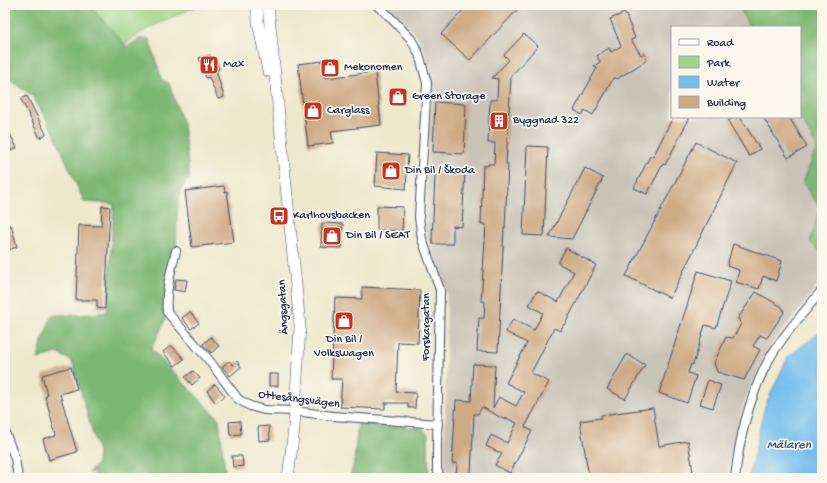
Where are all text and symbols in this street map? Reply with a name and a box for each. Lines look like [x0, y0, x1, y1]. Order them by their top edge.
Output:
legend [671, 26, 801, 118]
text: Road [707, 37, 734, 51]
restaurant icon: Max [198, 54, 220, 76]
shop icon: Mekonomen [319, 57, 341, 79]
text: Park [706, 57, 732, 71]
place label: Max [223, 58, 245, 72]
place label: Mekonomen [344, 61, 403, 75]
text: Water [707, 77, 741, 91]
shop icon: Green Storage [387, 86, 409, 108]
place label: Green Storage [412, 90, 486, 104]
text: Building [706, 97, 746, 111]
shop icon: Carglass [302, 100, 324, 122]
place label: Carglass [327, 104, 370, 118]
building icon: Byggnad 322 [488, 110, 510, 132]
place label: Byggnad 322 [512, 114, 579, 128]
shop icon: Din Bil / Škoda [380, 160, 402, 182]
place label: Din Bil / Škoda [404, 164, 475, 178]
bus stop icon: Karlhovsbacken [268, 205, 290, 227]
place label: Karlhovsbacken [293, 209, 370, 223]
shop icon: Din Bil / SEAT [321, 225, 343, 247]
place label: Din Bil / SEAT [345, 229, 411, 243]
street label: Ängsgatan [276, 279, 292, 335]
street label: Forskargatan [420, 293, 434, 362]
shop icon: Din Bil / Volkswagen [333, 310, 355, 332]
place label: Din Bil / Volkswagen [313, 333, 374, 361]
street label: Ottesångsvägen [257, 388, 341, 412]
water label: Mälaren [767, 438, 812, 453]

